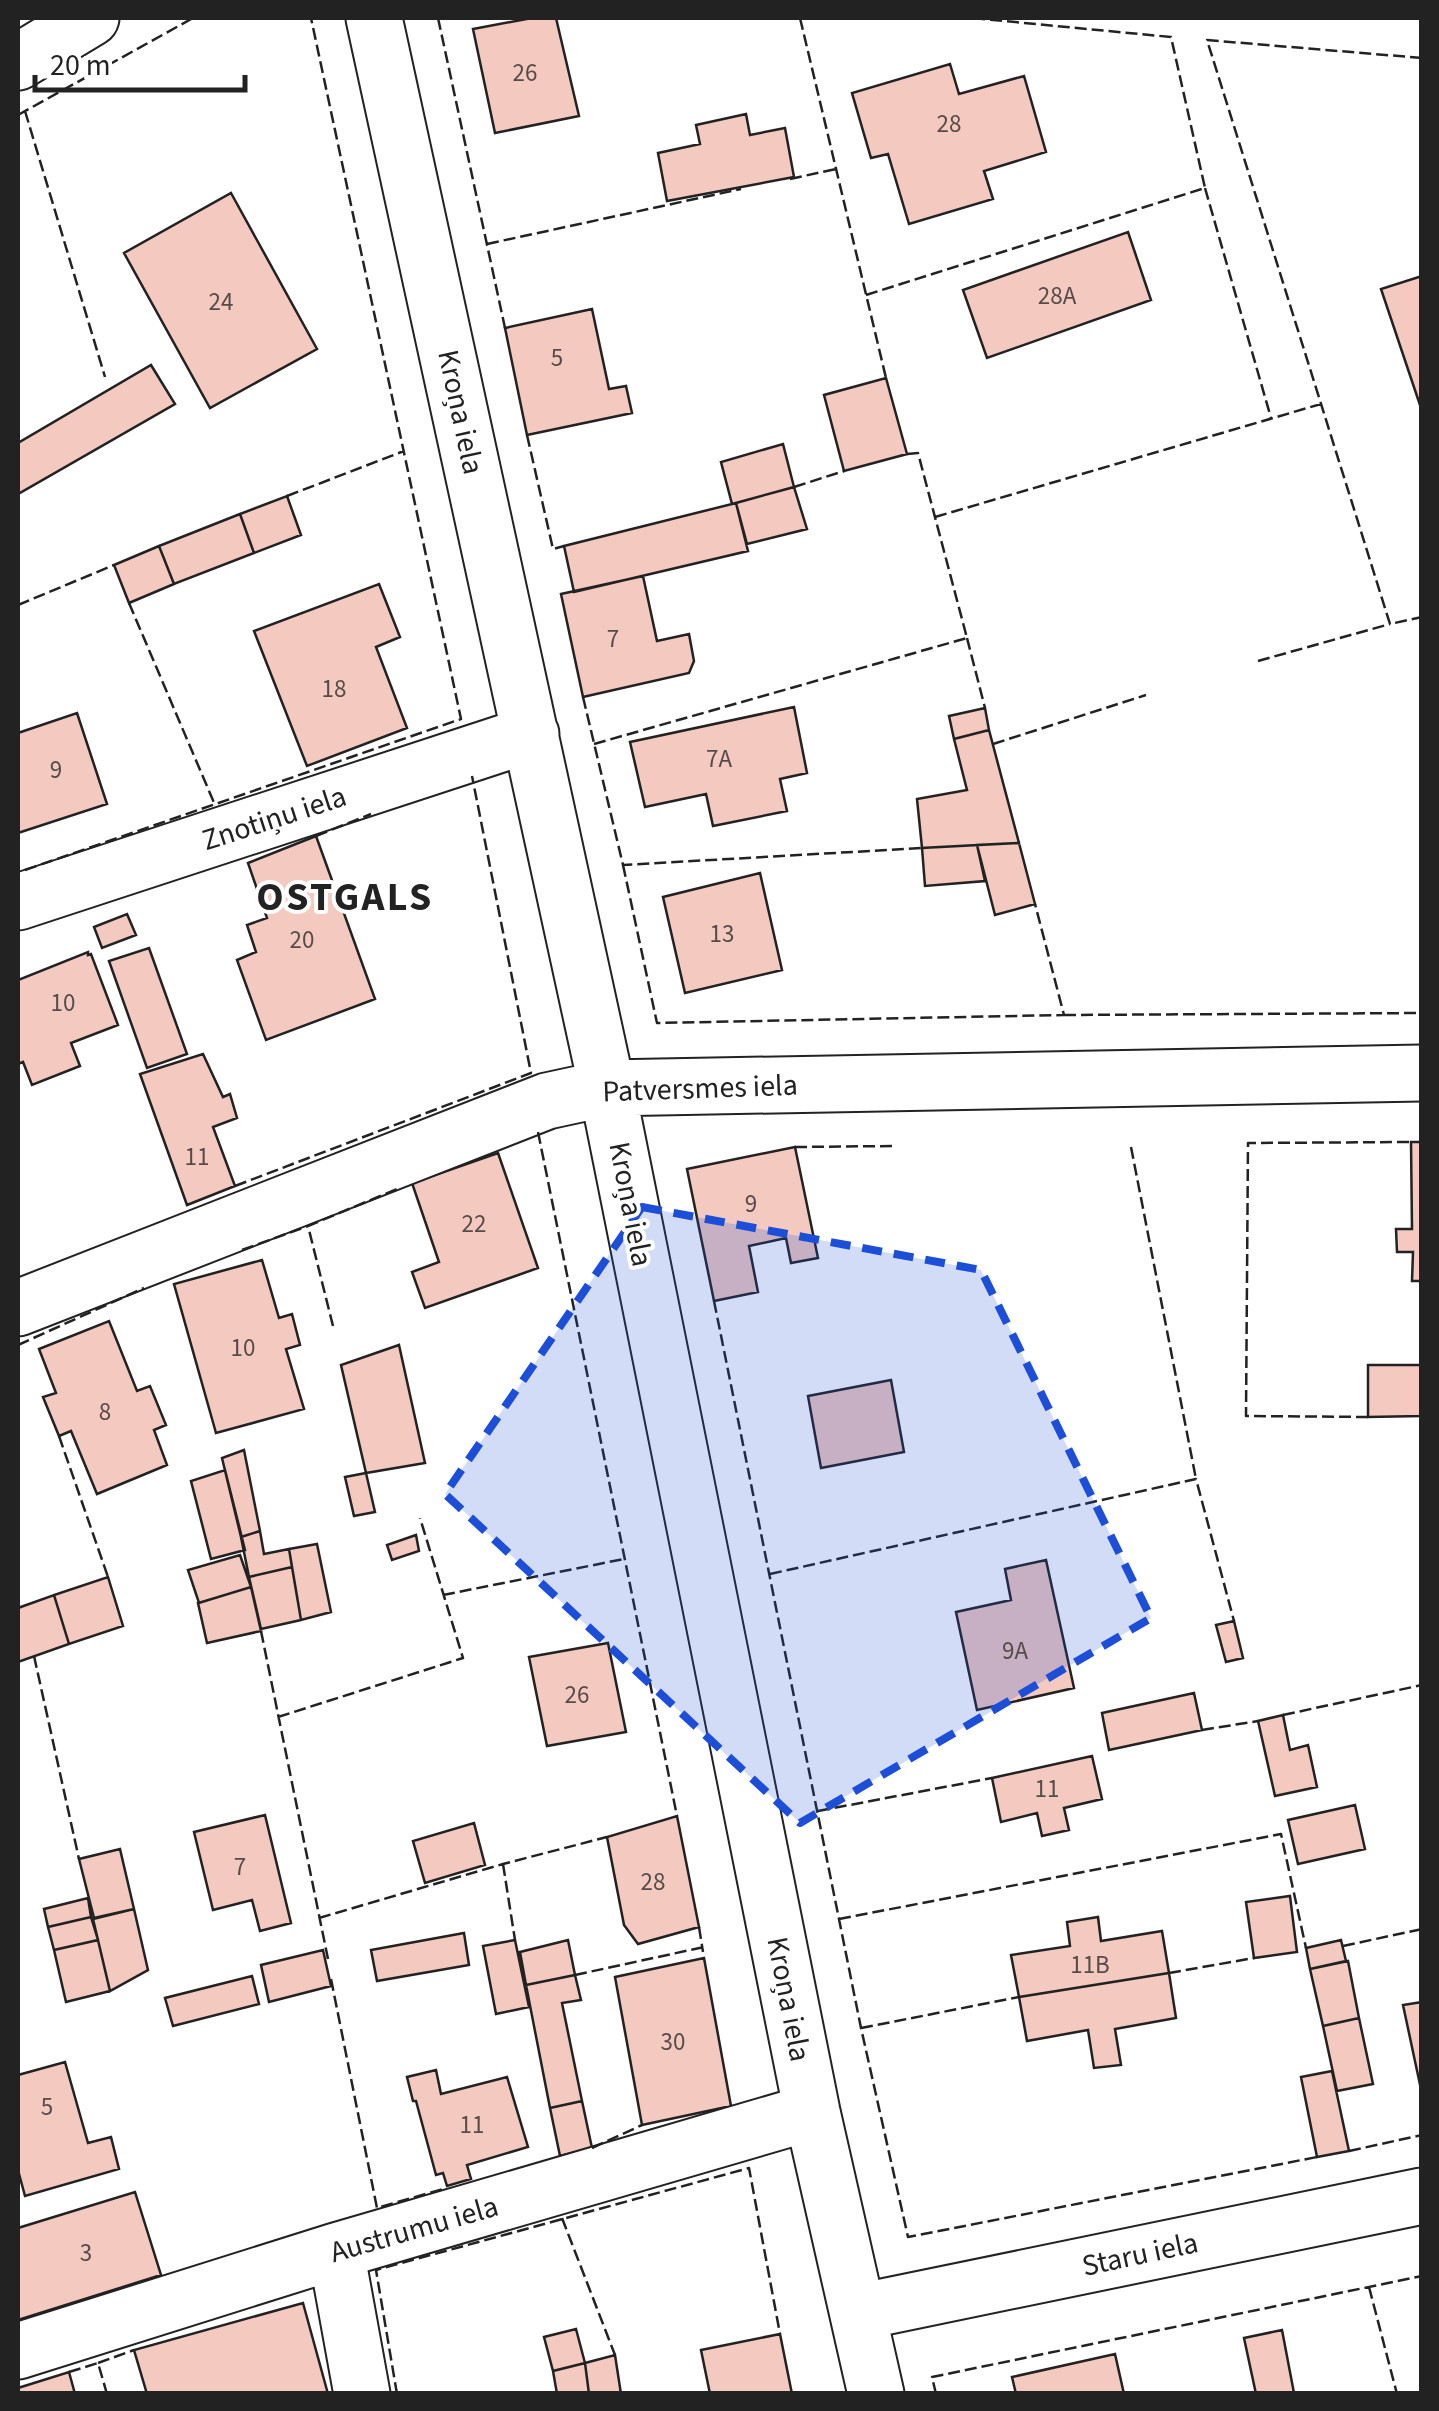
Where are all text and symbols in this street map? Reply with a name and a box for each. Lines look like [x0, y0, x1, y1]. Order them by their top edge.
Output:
scale bar [35, 30, 245, 92]
text: 20 m [50, 44, 111, 87]
house number: 26 [513, 55, 537, 91]
house number: 28 [937, 106, 961, 142]
house number: 28A [1038, 278, 1077, 314]
house number: 24 [209, 284, 233, 320]
house number: 5 [551, 340, 563, 376]
street label: Kroņa iela [426, 346, 495, 478]
house number: 7 [607, 621, 619, 657]
house number: 18 [322, 671, 346, 707]
house number: 7A [706, 741, 732, 777]
house number: 9 [50, 752, 62, 788]
street label: Znotiņu iela [196, 775, 352, 862]
district label: OSTGALS [256, 869, 434, 926]
house number: 13 [710, 916, 734, 952]
house number: 20 [290, 922, 314, 958]
house number: 10 [51, 985, 75, 1021]
street label: Patversmes iela [602, 1064, 798, 1113]
street label: Kroņa iela [597, 1138, 664, 1270]
house number: 11 [185, 1139, 209, 1175]
house number: 9 [745, 1186, 757, 1222]
house number: 22 [462, 1206, 486, 1242]
house number: 10 [231, 1330, 255, 1366]
house number: 8 [99, 1394, 111, 1430]
house number: 9A [1002, 1633, 1028, 1669]
house number: 26 [565, 1677, 589, 1713]
house number: 11 [1035, 1771, 1059, 1807]
house number: 7 [234, 1849, 246, 1885]
house number: 28 [641, 1864, 665, 1900]
street label: Kroņa iela [755, 1933, 822, 2065]
house number: 11B [1070, 1947, 1110, 1983]
house number: 30 [661, 2024, 685, 2060]
house number: 5 [41, 2089, 53, 2125]
house number: 11 [460, 2107, 484, 2143]
street label: Austrumu iela [325, 2185, 503, 2274]
street label: Staru iela [1078, 2221, 1202, 2288]
house number: 3 [80, 2235, 92, 2271]

